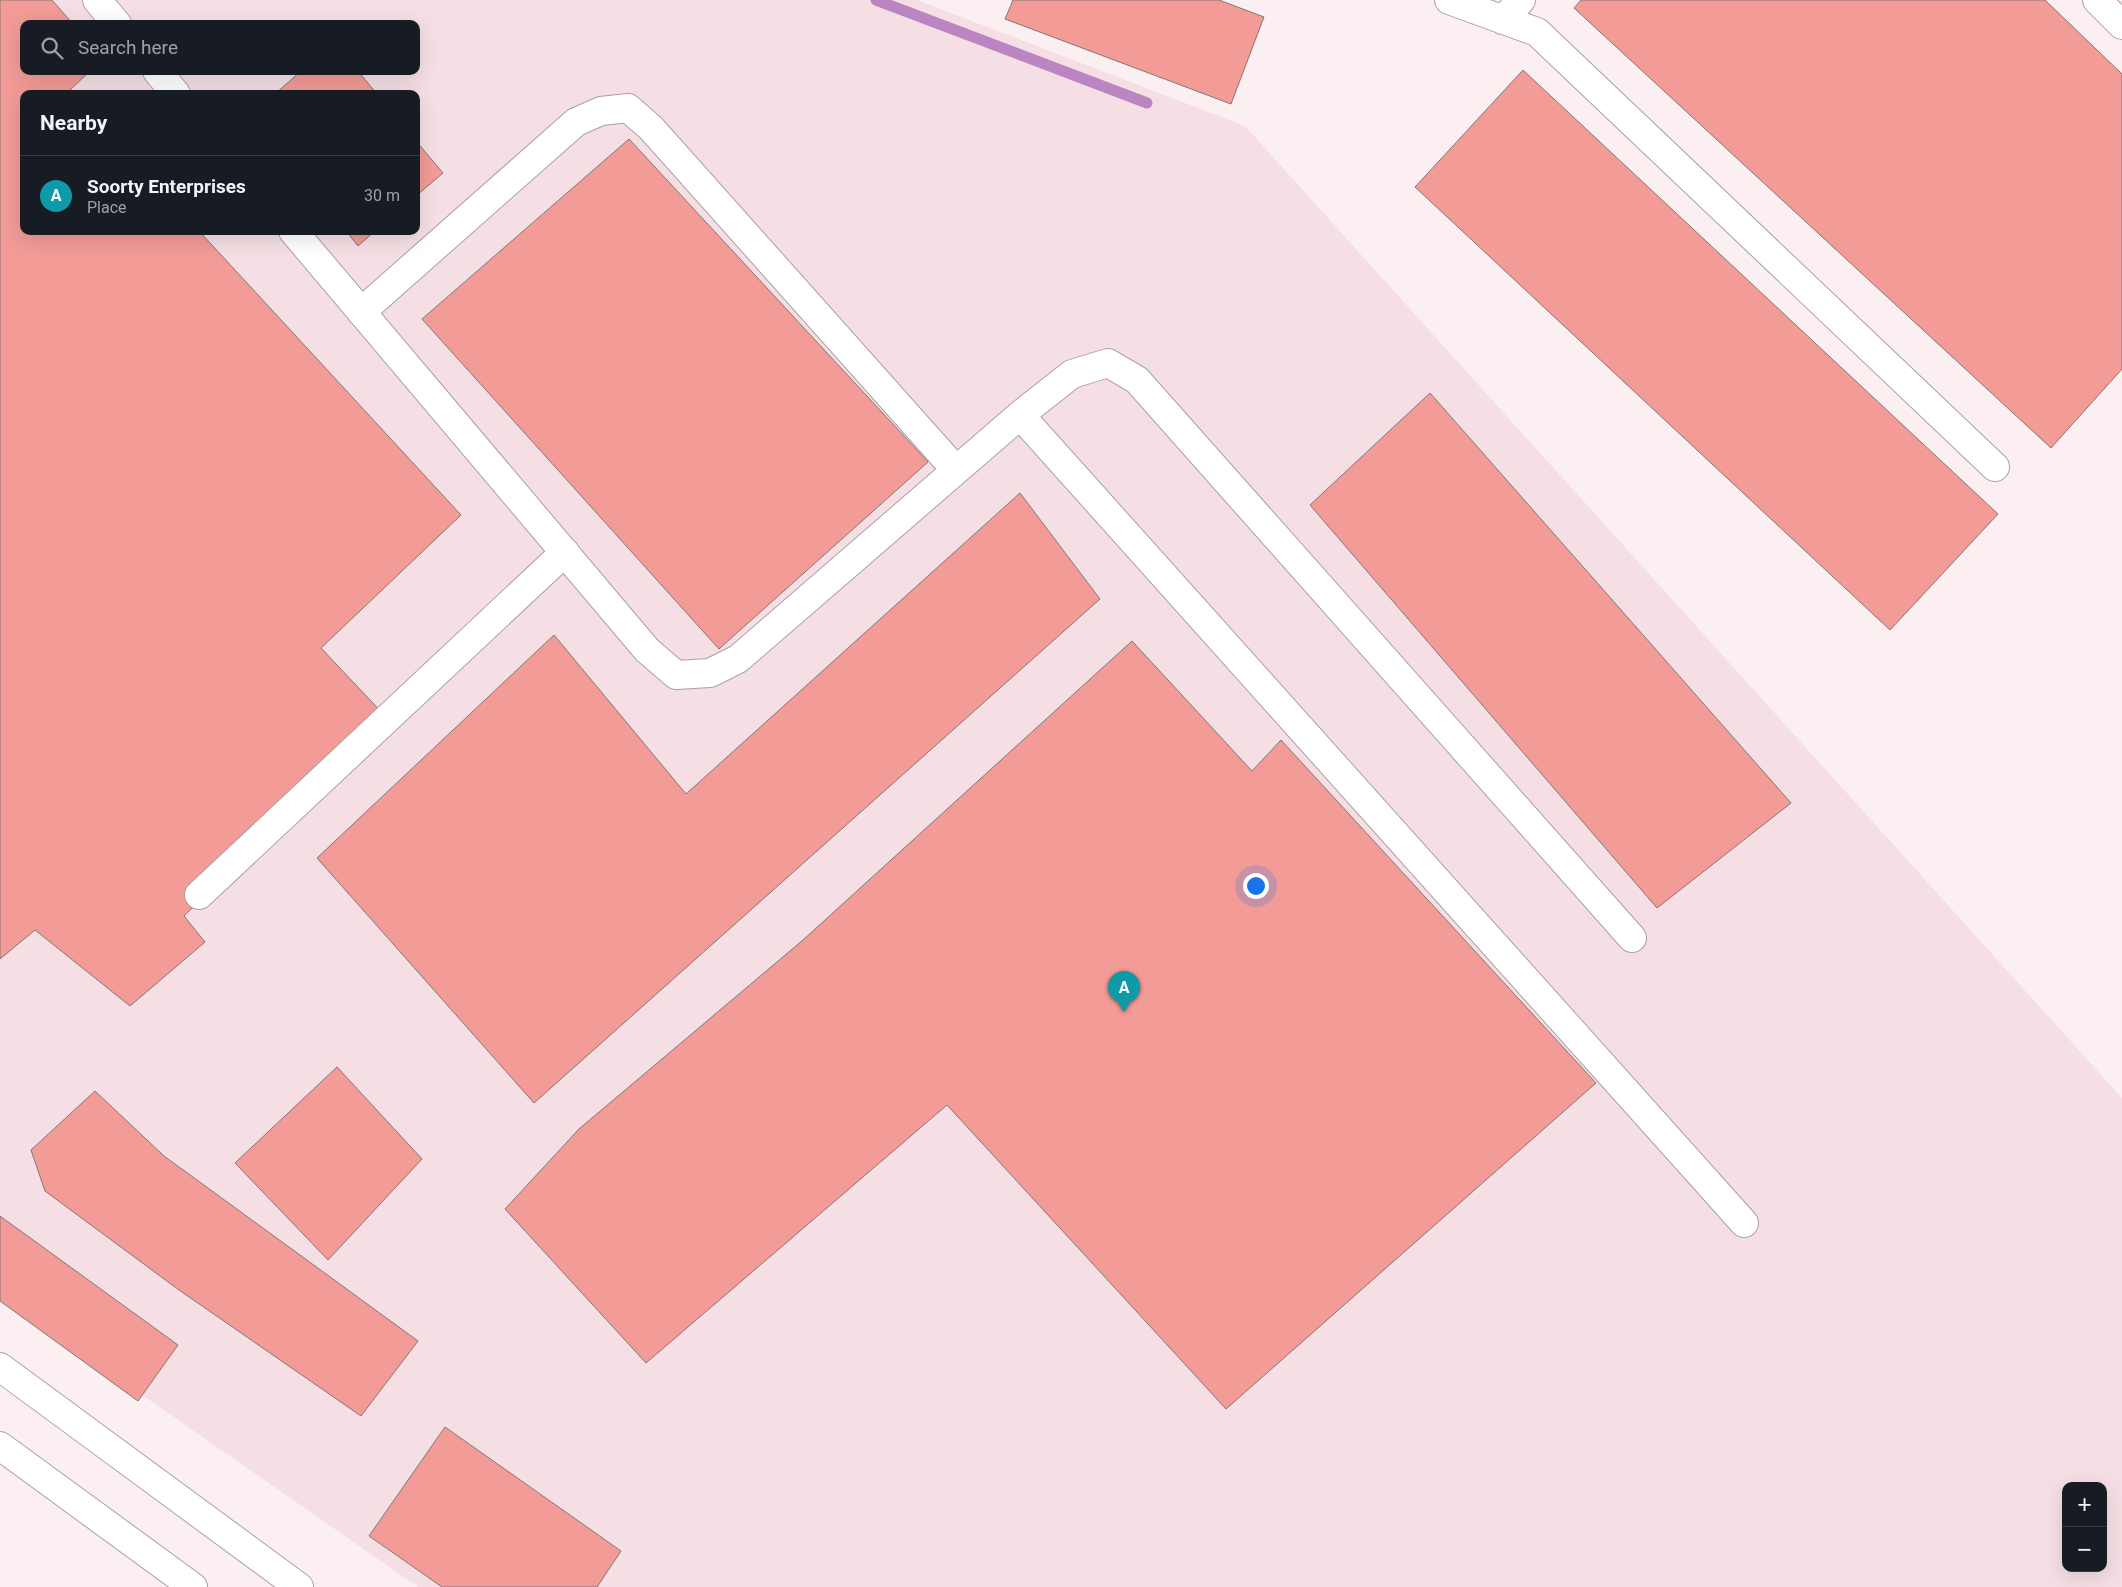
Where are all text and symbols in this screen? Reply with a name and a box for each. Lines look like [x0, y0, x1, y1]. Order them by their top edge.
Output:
search box [20, 20, 420, 75]
icon: search [38, 34, 66, 62]
text: Search here [78, 36, 178, 59]
text: Nearby [40, 111, 107, 135]
text: Soorty Enterprises [87, 175, 246, 198]
text: A [51, 186, 61, 205]
text: 30 m [364, 186, 400, 205]
text: Place [87, 198, 127, 217]
your location [1243, 873, 1269, 899]
pin: A [1108, 971, 1140, 1012]
map controls [2062, 1482, 2107, 1572]
button: + [2062, 1482, 2107, 1527]
button: − [2062, 1527, 2107, 1572]

